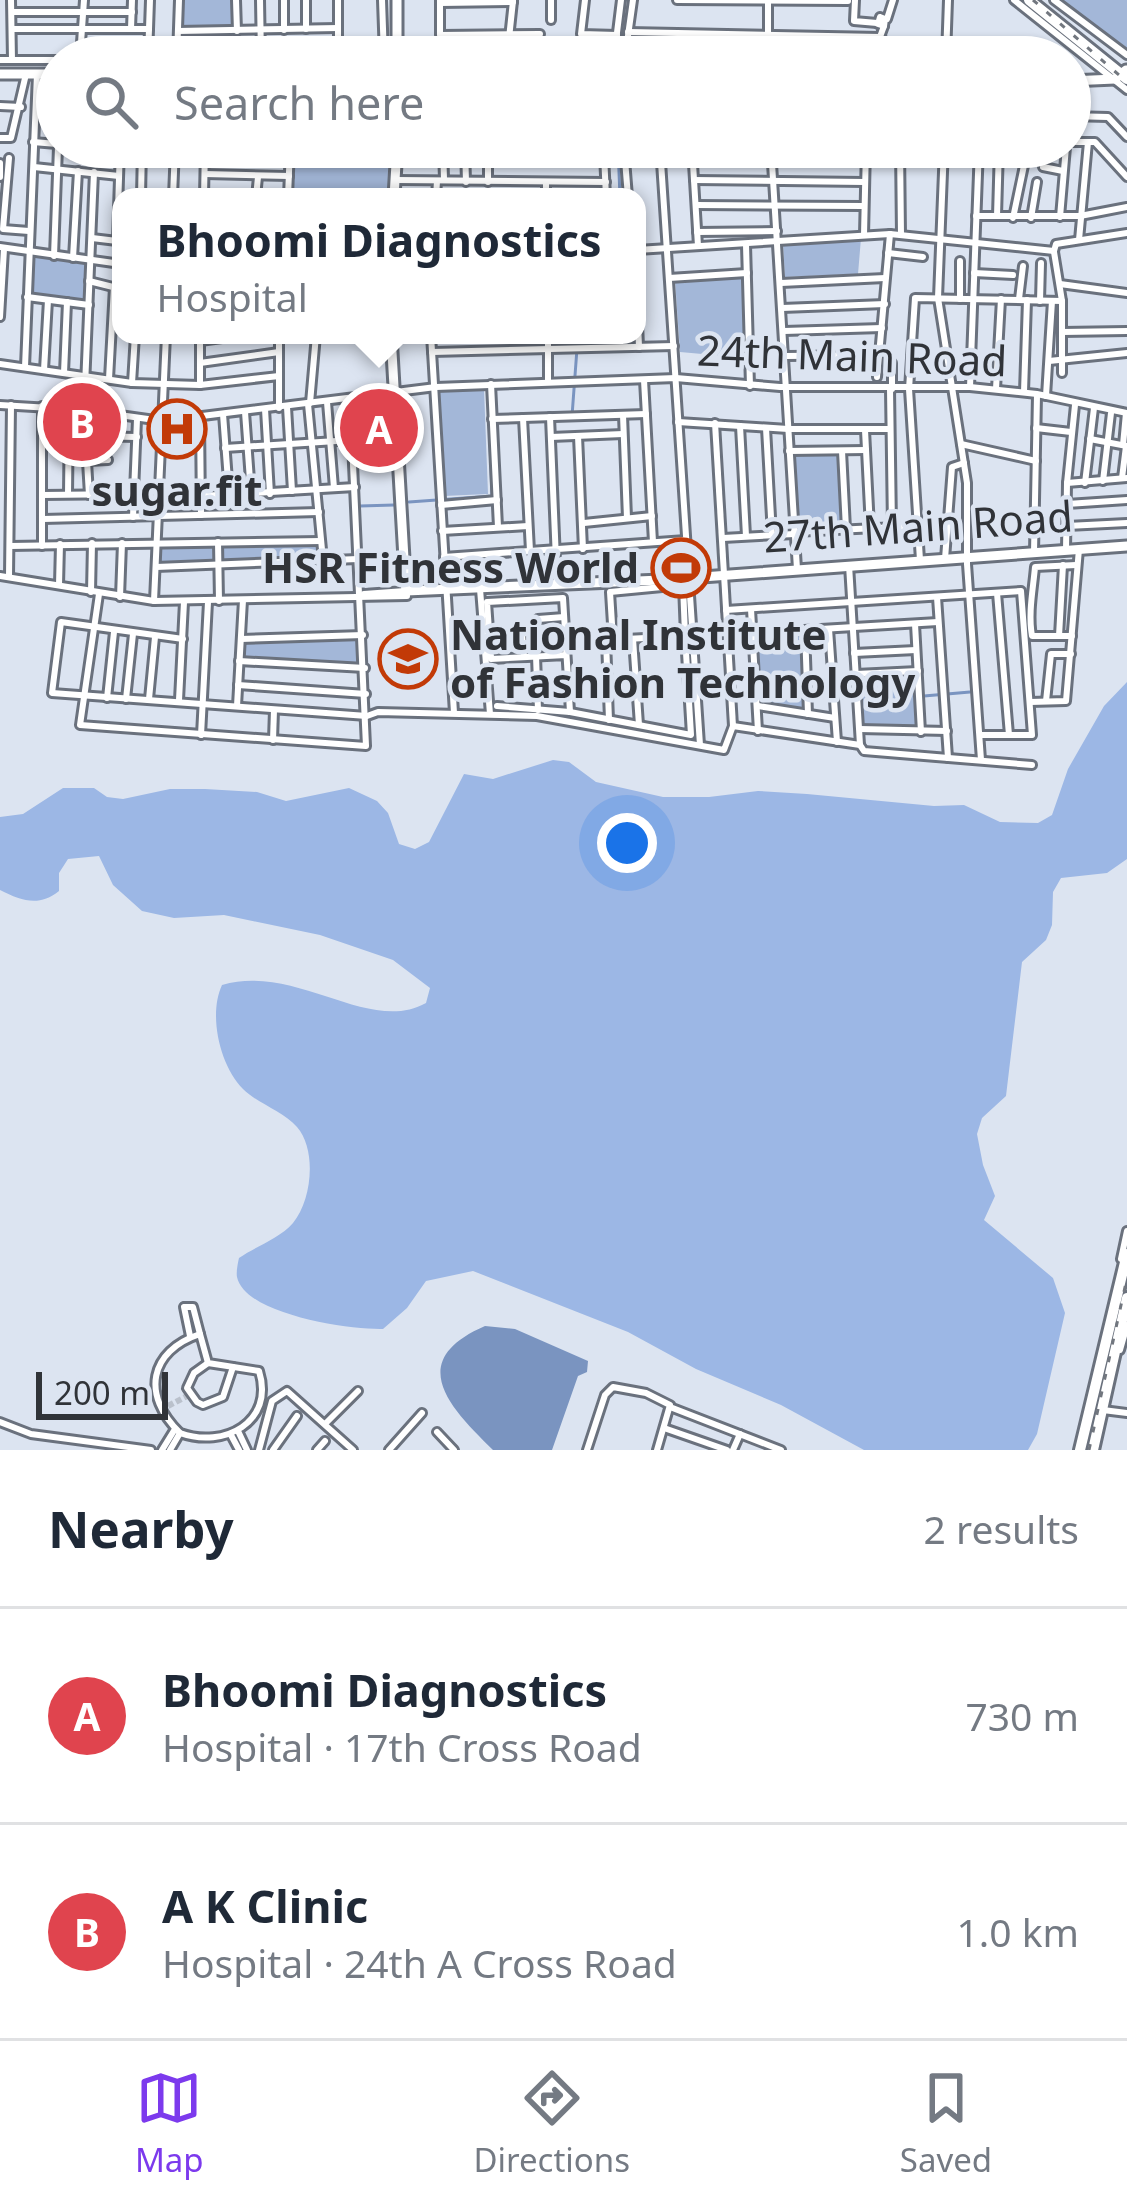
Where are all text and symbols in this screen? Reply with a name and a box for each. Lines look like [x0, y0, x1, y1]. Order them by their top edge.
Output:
search box [36, 36, 1091, 168]
icon: search [78, 69, 144, 135]
text: Search here [174, 72, 424, 133]
popup [112, 188, 646, 344]
text: Bhoomi Diagnostics [156, 209, 602, 270]
text: Hospital [156, 270, 308, 323]
street label: 24th Main Road [696, 321, 1008, 388]
pin: B [43, 377, 121, 467]
pin: A [340, 383, 418, 473]
hospital icon: sugar.fit [146, 398, 208, 460]
place label: sugar.fit [92, 461, 262, 518]
street label: 27th Main Road [761, 486, 1075, 565]
sports icon: HSR Fitness World [650, 537, 712, 599]
place label: HSR Fitness World [262, 538, 639, 595]
place label: National Institute of Fashion Technology [450, 605, 915, 710]
school or university icon: National Institute of Fashion Technology [377, 628, 439, 690]
your location [597, 813, 657, 873]
scale bar [36, 1366, 168, 1419]
text: 200 m [54, 1370, 150, 1415]
text: Nearby [48, 1493, 234, 1563]
text: 2 results [924, 1502, 1079, 1555]
text: Bhoomi Diagnostics [162, 1659, 607, 1720]
text: A [74, 1689, 101, 1742]
text: 730 m [965, 1689, 1079, 1742]
text: Hospital · 17th Cross Road [162, 1720, 642, 1773]
text: A K Clinic [162, 1875, 368, 1936]
text: B [74, 1905, 100, 1958]
text: 1.0 km [957, 1905, 1079, 1958]
text: Hospital · 24th A Cross Road [162, 1936, 677, 1989]
tab: Map [135, 2065, 204, 2182]
tab: Directions [473, 2065, 630, 2182]
tab: Saved [900, 2065, 992, 2182]

